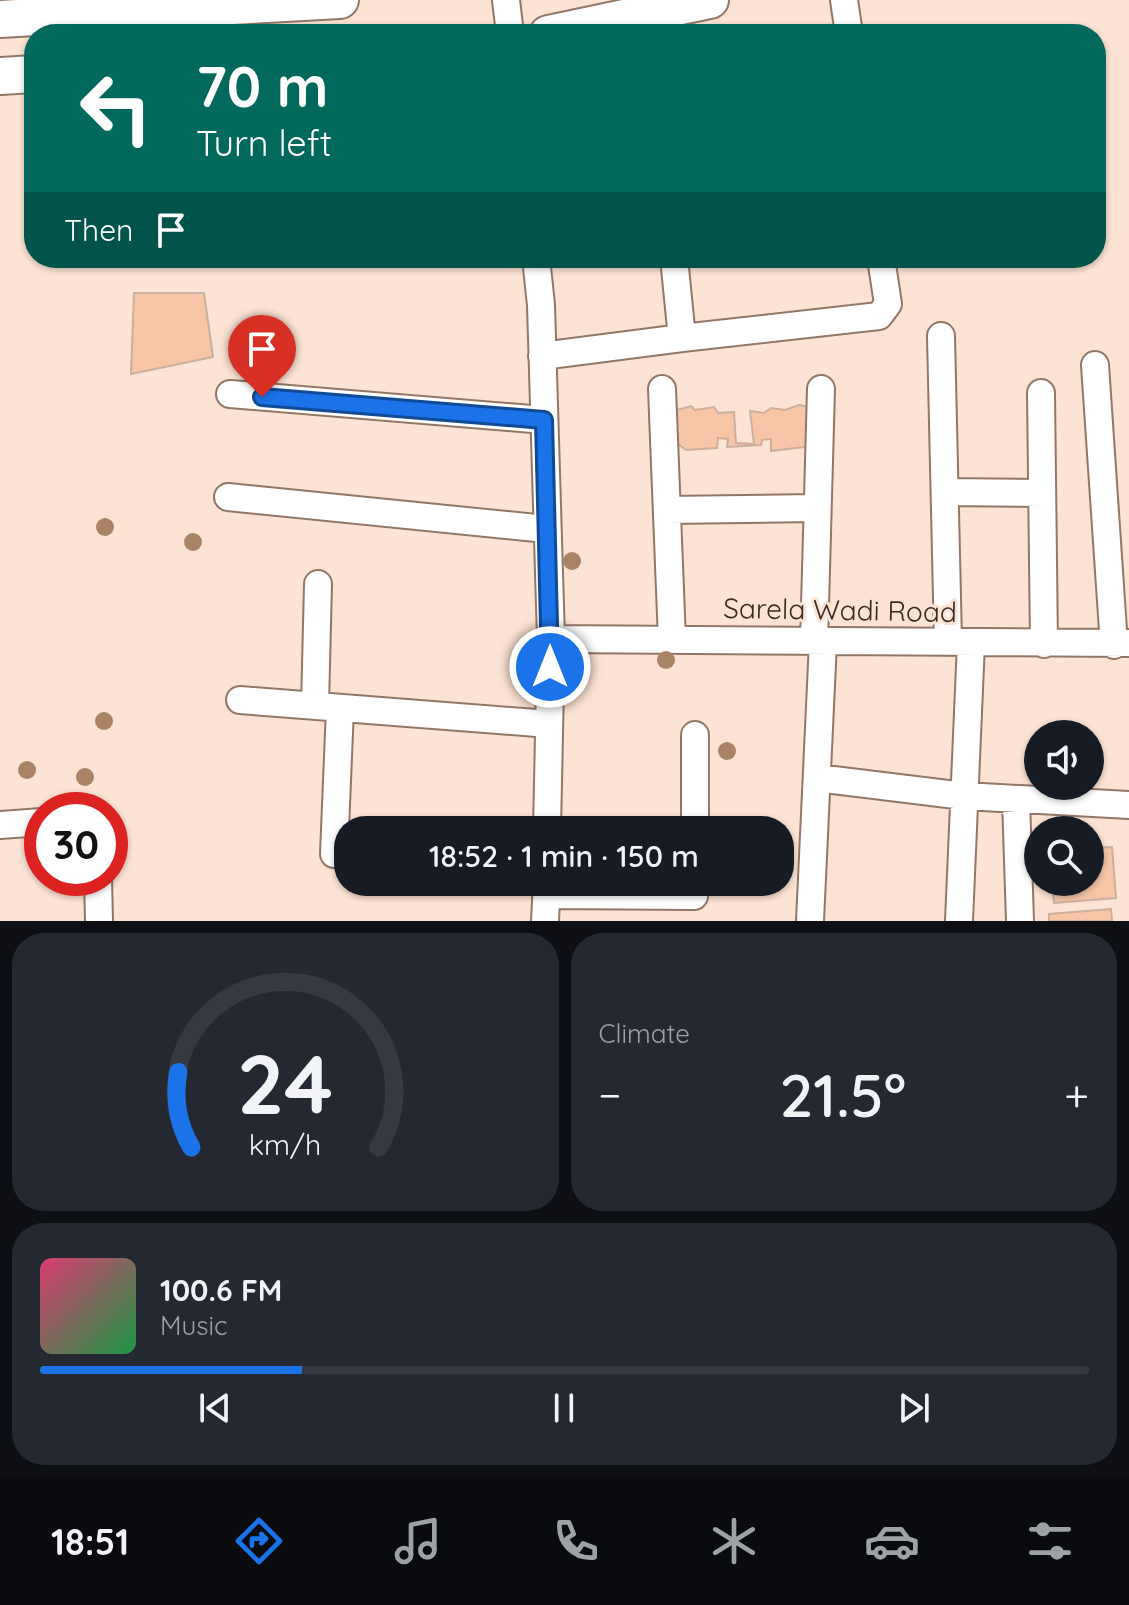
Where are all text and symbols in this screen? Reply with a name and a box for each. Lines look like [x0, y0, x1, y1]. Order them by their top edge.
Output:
text: 70 m [196, 51, 328, 121]
icon: left [64, 56, 168, 160]
text: Turn left [196, 120, 332, 165]
icon: arrive [149, 208, 193, 252]
text: Then [64, 211, 133, 249]
pin [228, 315, 296, 397]
icon: arrive [240, 327, 284, 371]
street label: Sarela Wadi Road [723, 590, 957, 629]
position arrow [508, 625, 592, 709]
map controls [1024, 720, 1104, 896]
button: sound [1024, 720, 1104, 800]
speed limit sign: 30 [24, 792, 128, 896]
button: search [1024, 816, 1104, 896]
text: 18:52 · 1 min · 150 m [429, 837, 699, 875]
text: Climate [599, 1017, 690, 1050]
text: 24 [237, 1031, 333, 1135]
text: 21.5° [779, 1057, 906, 1132]
text: − [599, 1067, 621, 1122]
text: + [1064, 1067, 1089, 1122]
text: km/h [249, 1126, 322, 1162]
text: 100.6 FM [160, 1271, 282, 1309]
text: Music [160, 1309, 228, 1342]
icon: previous [193, 1386, 237, 1430]
icon: pause [542, 1386, 586, 1430]
icon: next [892, 1386, 936, 1430]
icon: directions [231, 1513, 287, 1569]
icon: music [390, 1513, 446, 1569]
icon: phone [548, 1513, 604, 1569]
icon: climate [706, 1513, 762, 1569]
icon: car [864, 1513, 920, 1569]
icon: filters [1022, 1513, 1078, 1569]
text: 18:51 [51, 1519, 129, 1564]

